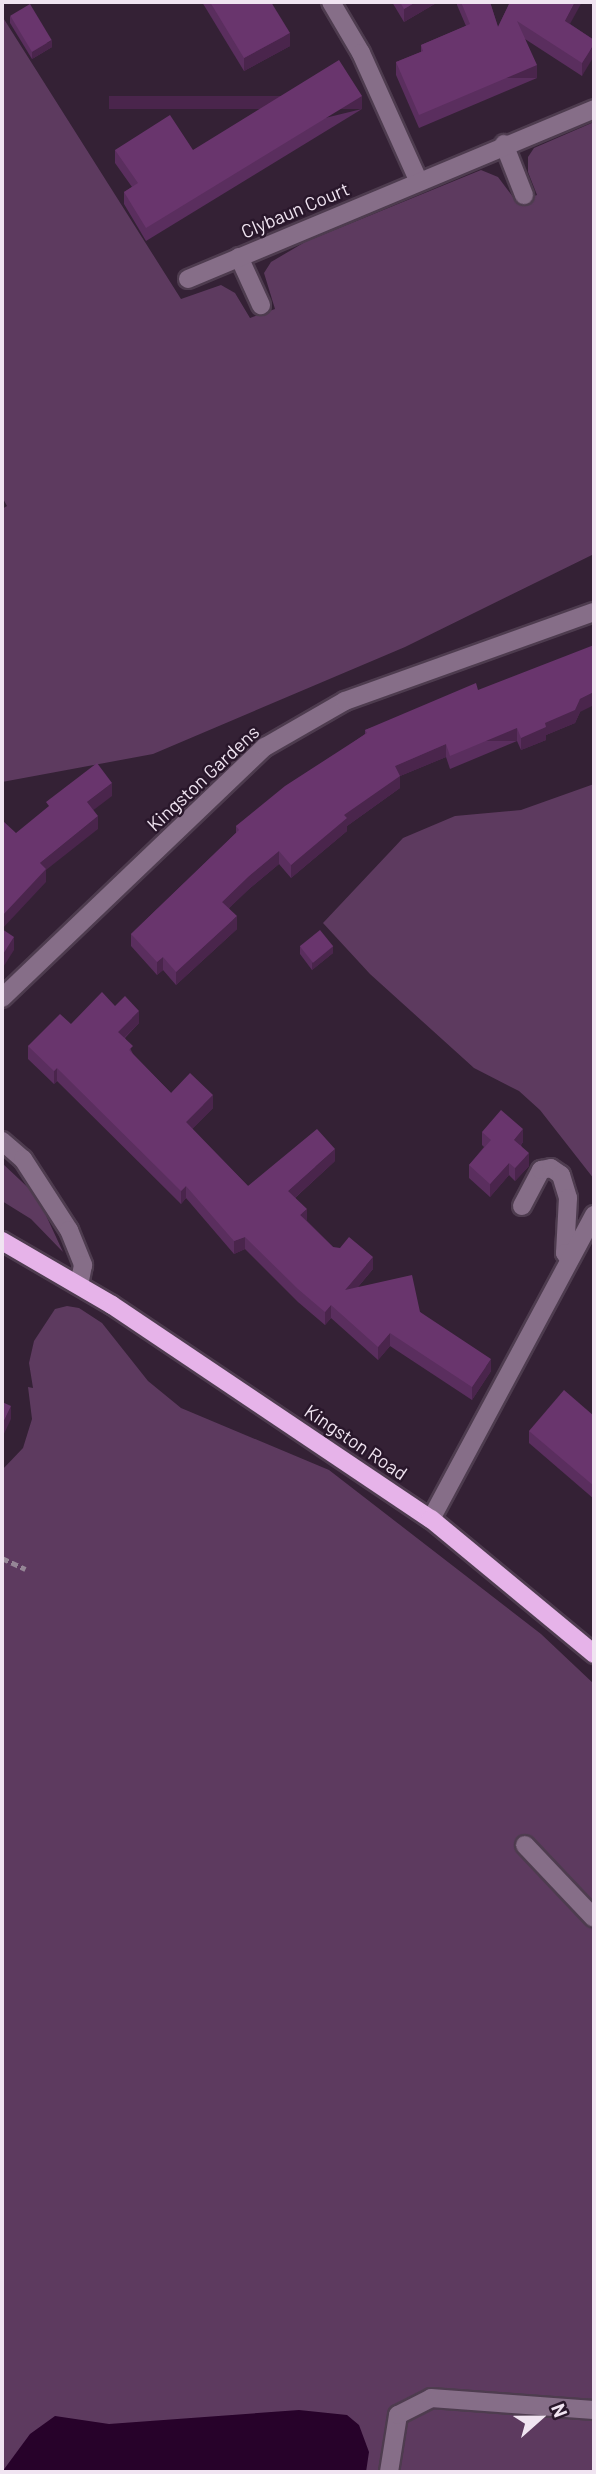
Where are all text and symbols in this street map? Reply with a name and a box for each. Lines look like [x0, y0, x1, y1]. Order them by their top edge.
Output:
street label: Clybaun Court [238, 177, 352, 243]
street label: Kingston Gardens [142, 720, 264, 836]
street label: Kingston Road [300, 1399, 412, 1485]
north arrow [505, 2383, 575, 2453]
text: N [547, 2400, 573, 2420]

